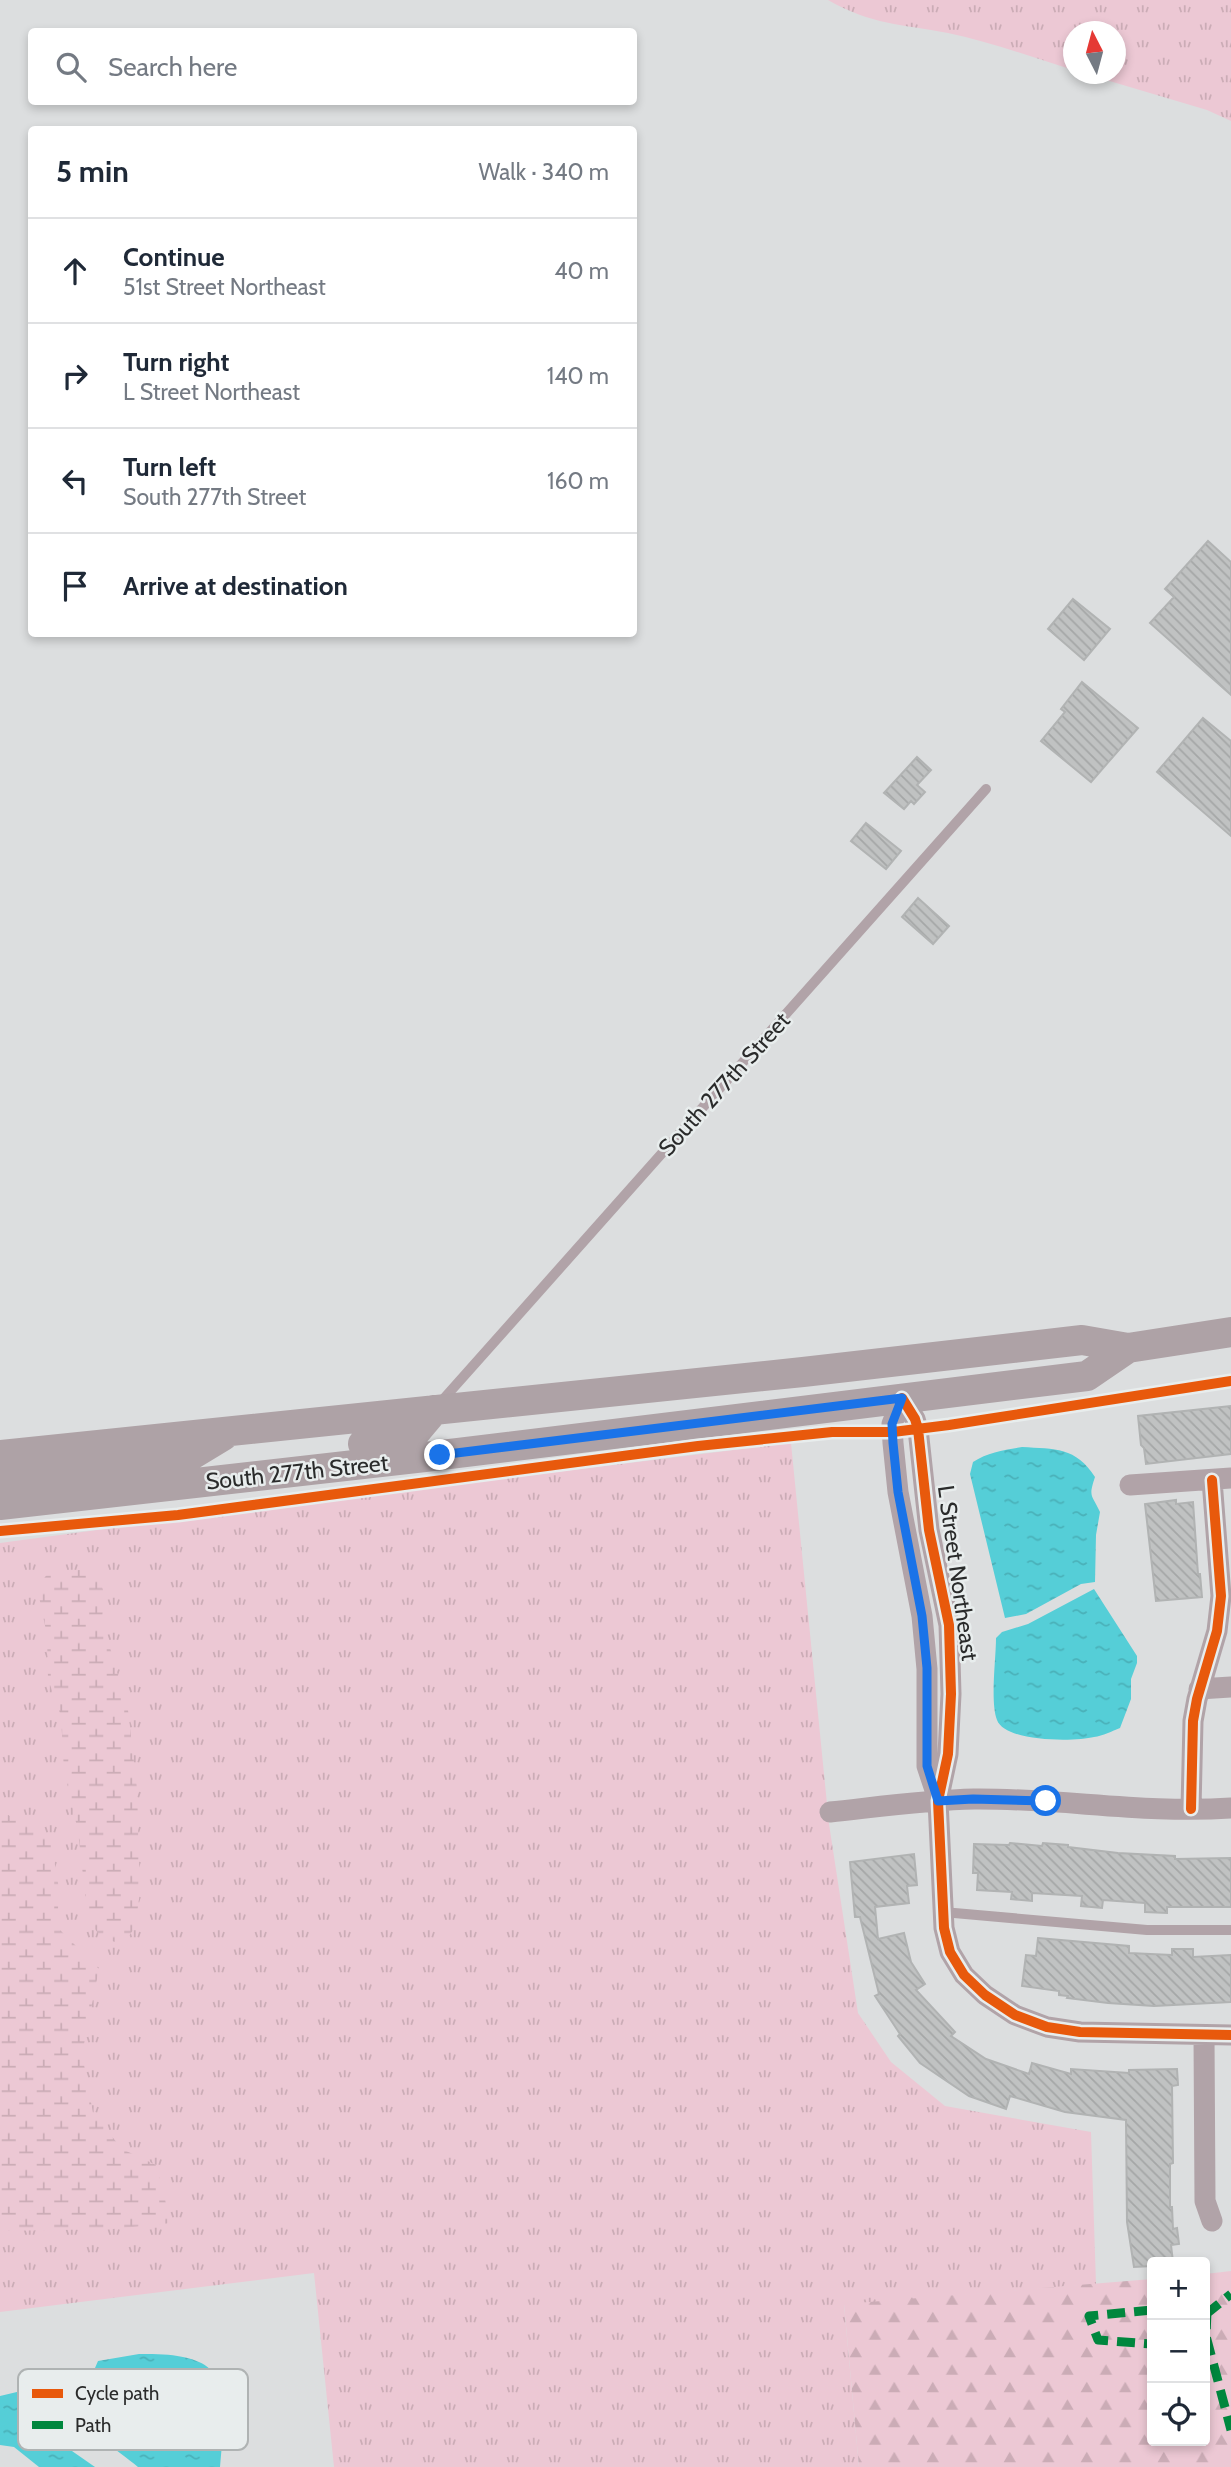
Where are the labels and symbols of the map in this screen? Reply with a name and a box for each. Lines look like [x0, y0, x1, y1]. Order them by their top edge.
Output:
north arrow [1063, 21, 1126, 84]
street label: South 277th Street [652, 1006, 796, 1161]
route end [424, 1439, 455, 1470]
street label: South 277th Street [204, 1448, 390, 1495]
street label: L Street Northeast [932, 1483, 984, 1663]
route start [1030, 1785, 1061, 1816]
legend [18, 2369, 248, 2450]
text: Cycle path [75, 2382, 159, 2405]
text: Path [75, 2414, 111, 2437]

